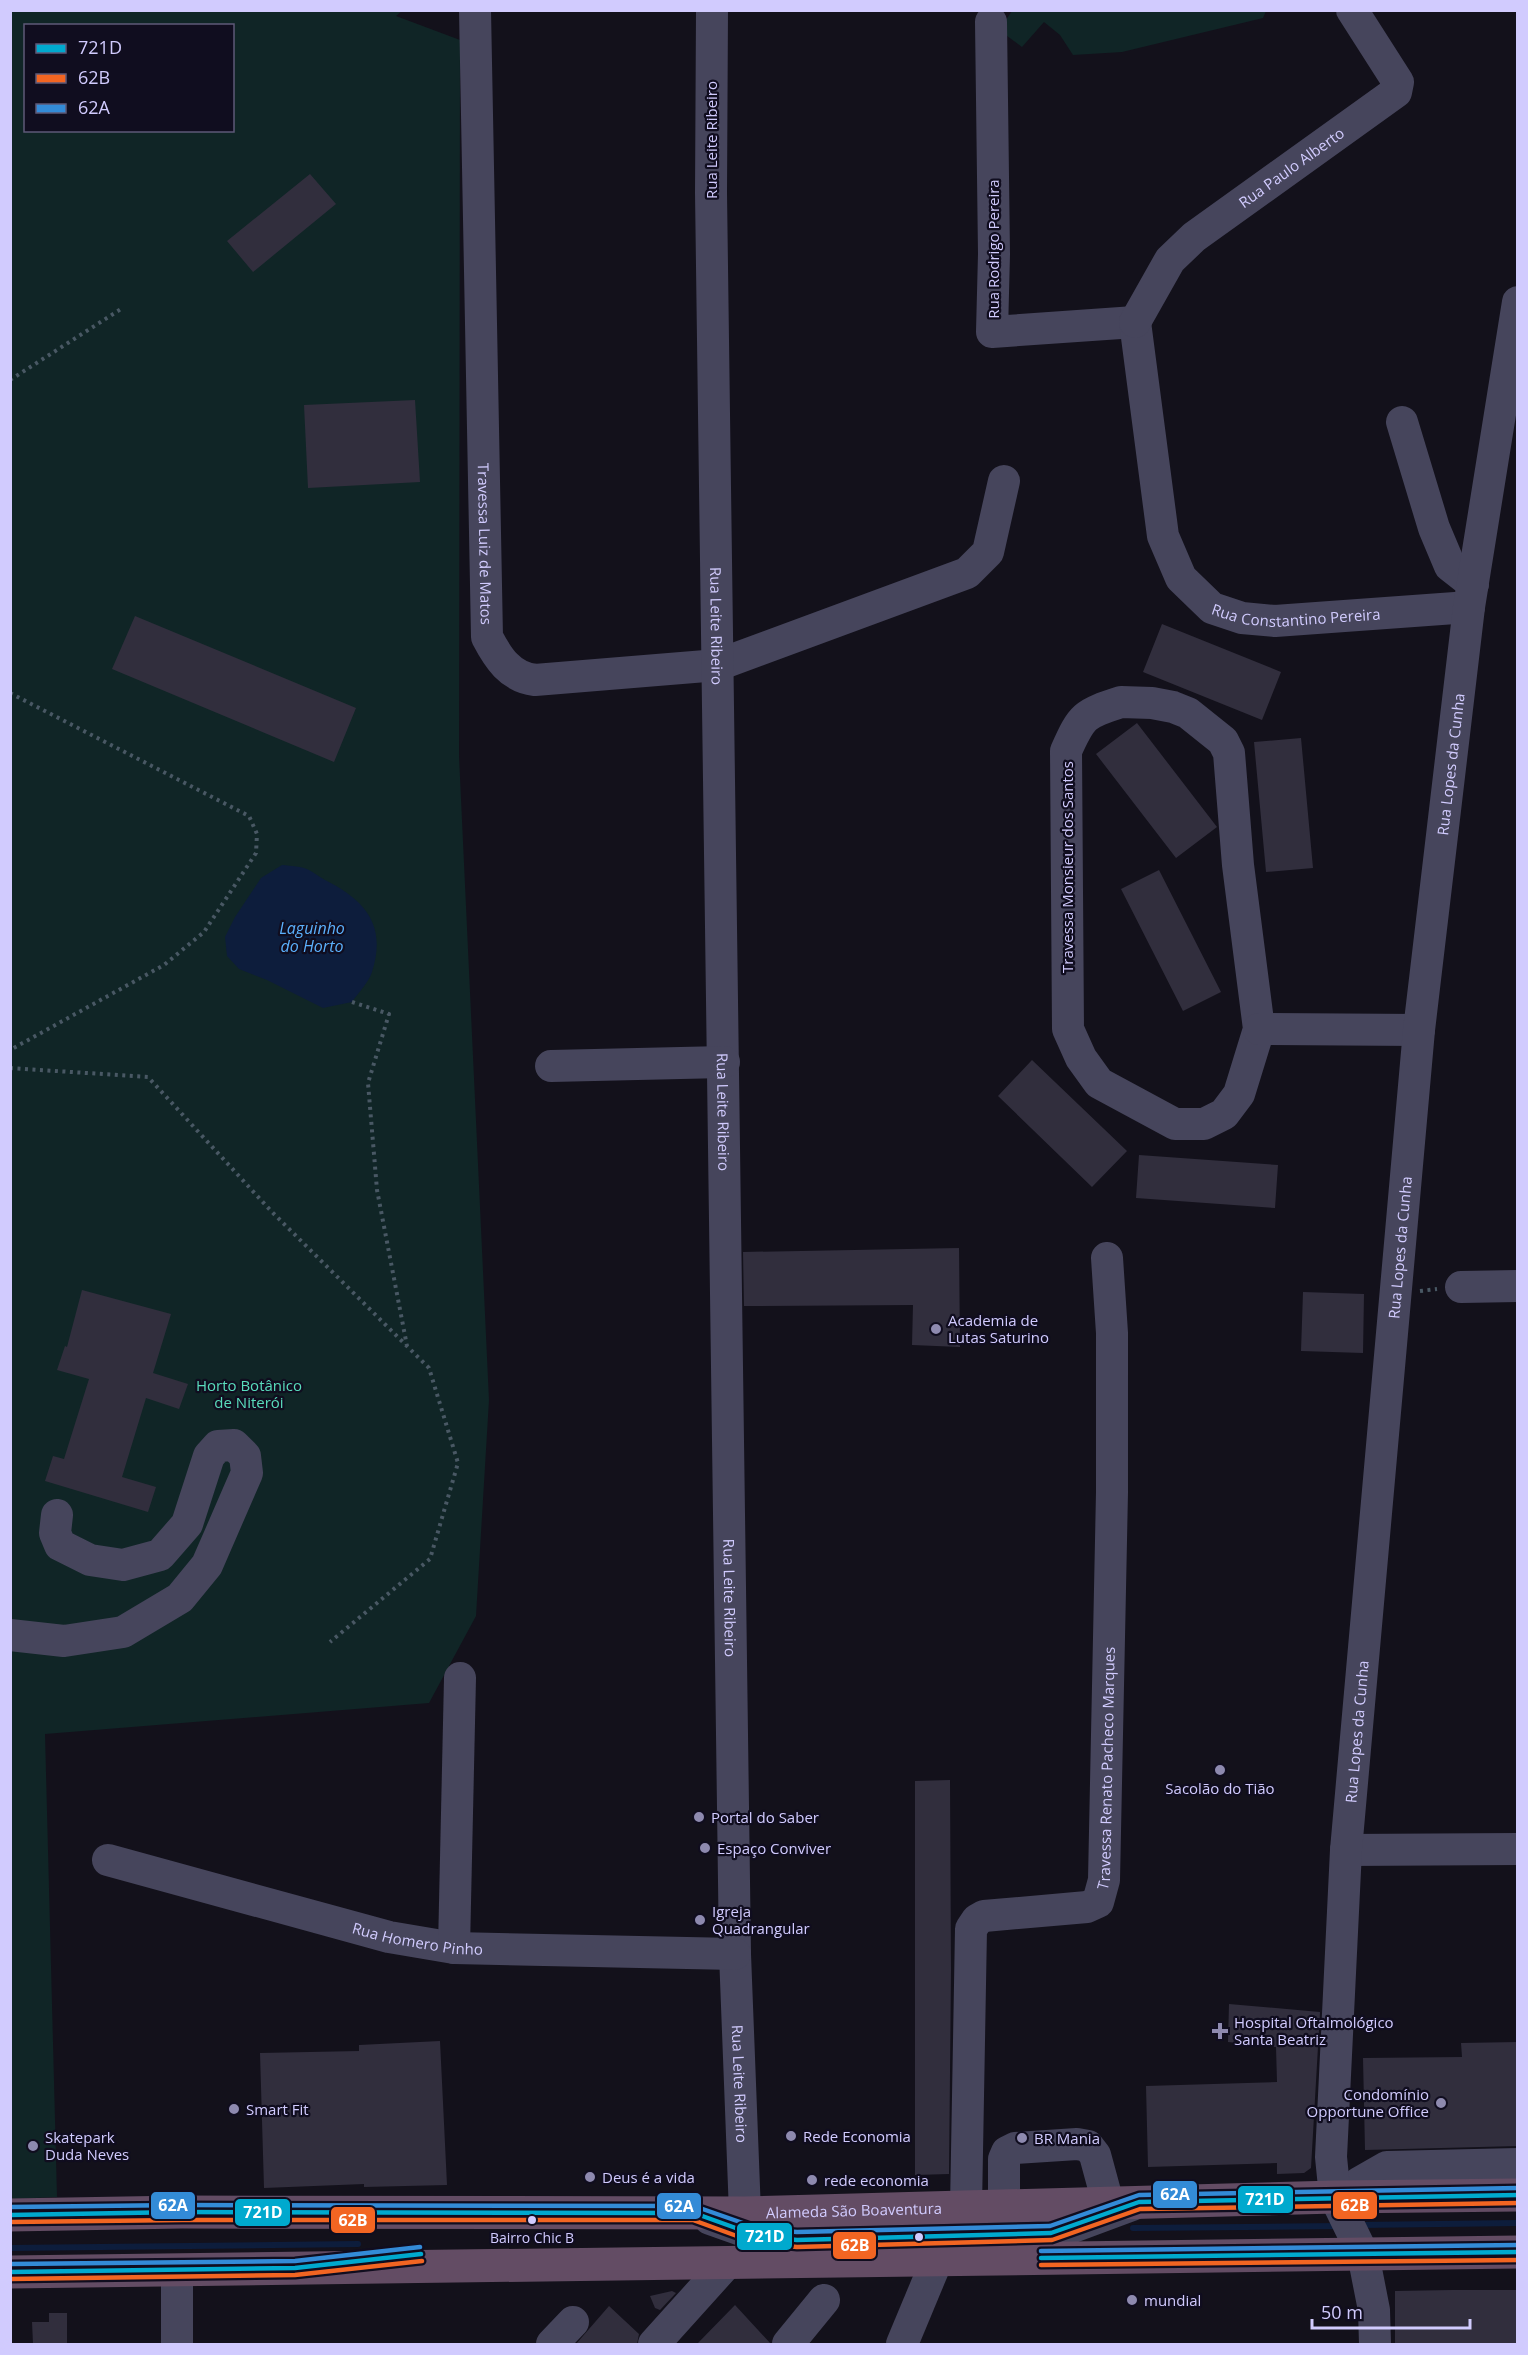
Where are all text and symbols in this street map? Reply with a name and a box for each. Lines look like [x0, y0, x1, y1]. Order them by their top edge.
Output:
legend [24, 24, 234, 132]
text: 721D [78, 35, 122, 59]
text: 62B [78, 65, 110, 89]
street label: Rua Leite Ribeiro [701, 81, 721, 199]
text: 62A [78, 95, 111, 119]
street label: Rua Paulo Alberto [1234, 123, 1348, 212]
street label: Rua Rodrigo Pereira [983, 179, 1003, 319]
street label: Travessa Luiz de Matos [474, 463, 497, 625]
street label: Rua Leite Ribeiro [706, 567, 728, 685]
street label: Rua Constantino Pereira [1209, 599, 1381, 631]
street label: Rua Lopes da Cunha [1432, 692, 1469, 836]
street label: Travessa Monsieur dos Santos [1057, 761, 1077, 973]
water label: Laguinho do Horto [279, 917, 345, 957]
street label: Rua Leite Ribeiro [713, 1053, 734, 1171]
street label: Rua Lopes da Cunha [1383, 1175, 1416, 1320]
place label: Academia de Lutas Saturino [948, 1310, 1049, 1347]
marker: Academia de Lutas Saturino [929, 1322, 943, 1336]
park label: Horto Botânico de Niterói [196, 1375, 302, 1412]
street label: Rua Leite Ribeiro [719, 1539, 741, 1657]
street label: Travessa Renato Pacheco Marques [1092, 1646, 1119, 1892]
street label: Rua Lopes da Cunha [1340, 1659, 1373, 1804]
marker: Sacolão do Tião [1213, 1763, 1227, 1777]
place label: Sacolão do Tião [1165, 1778, 1275, 1798]
place label: Portal do Saber [711, 1807, 819, 1827]
marker: Portal do Saber [692, 1810, 706, 1824]
place label: Espaço Conviver [717, 1838, 831, 1858]
marker: Espaço Conviver [698, 1841, 712, 1855]
place label: Igreja Quadrangular [712, 1901, 810, 1938]
marker: Igreja Quadrangular [693, 1913, 707, 1927]
street label: Rua Homero Pinho [350, 1917, 483, 1959]
place label: Hospital Oftalmológico Santa Beatriz [1234, 2012, 1394, 2049]
marker: Hospital Oftalmológico Santa Beatriz [1211, 2022, 1229, 2040]
street label: Rua Leite Ribeiro [728, 2024, 752, 2143]
place label: Condomínio Opportune Office [1307, 2084, 1429, 2121]
marker: Condomínio Opportune Office [1434, 2096, 1448, 2110]
place label: Smart Fit [246, 2099, 309, 2119]
marker: Smart Fit [227, 2102, 241, 2116]
place label: Rede Economia [803, 2126, 911, 2146]
place label: Skatepark Duda Neves [45, 2127, 129, 2164]
place label: BR Mania [1034, 2128, 1100, 2148]
marker: Rede Economia [784, 2129, 798, 2143]
marker: BR Mania [1015, 2131, 1029, 2145]
marker: Skatepark Duda Neves [26, 2139, 40, 2153]
place label: Deus é a vida [602, 2167, 695, 2187]
marker: Deus é a vida [583, 2170, 597, 2184]
place label: rede economia [824, 2170, 929, 2190]
marker: rede economia [805, 2173, 819, 2187]
line badge: 62A [1152, 2180, 1198, 2209]
text: 62A [1160, 2183, 1191, 2205]
line badge: 721D [1237, 2185, 1294, 2214]
text: 721D [1245, 2188, 1285, 2210]
line badge: 62A [150, 2191, 196, 2220]
line badge: 62B [1332, 2191, 1378, 2220]
line badge: 62A [656, 2192, 702, 2220]
text: 62A [158, 2194, 189, 2216]
text: 62B [1340, 2194, 1370, 2216]
text: 62A [664, 2195, 695, 2217]
line badge: 721D [234, 2198, 291, 2227]
street label: Alameda São Boaventura [766, 2198, 942, 2222]
text: 721D [243, 2201, 283, 2223]
line badge: 62B [330, 2206, 376, 2234]
text: 62B [338, 2209, 368, 2231]
marker: Bairro Chic B [526, 2214, 538, 2226]
line badge: 721D [736, 2222, 793, 2251]
text: 721D [745, 2225, 785, 2247]
place label: Bairro Chic B [490, 2228, 574, 2247]
line badge: 62B [832, 2231, 877, 2260]
unlabelled marker [913, 2231, 925, 2243]
text: 62B [840, 2234, 870, 2256]
place label: mundial [1144, 2290, 1201, 2310]
scale bar [1312, 2292, 1470, 2330]
marker: mundial [1125, 2293, 1139, 2307]
text: 50 m [1321, 2300, 1363, 2324]

